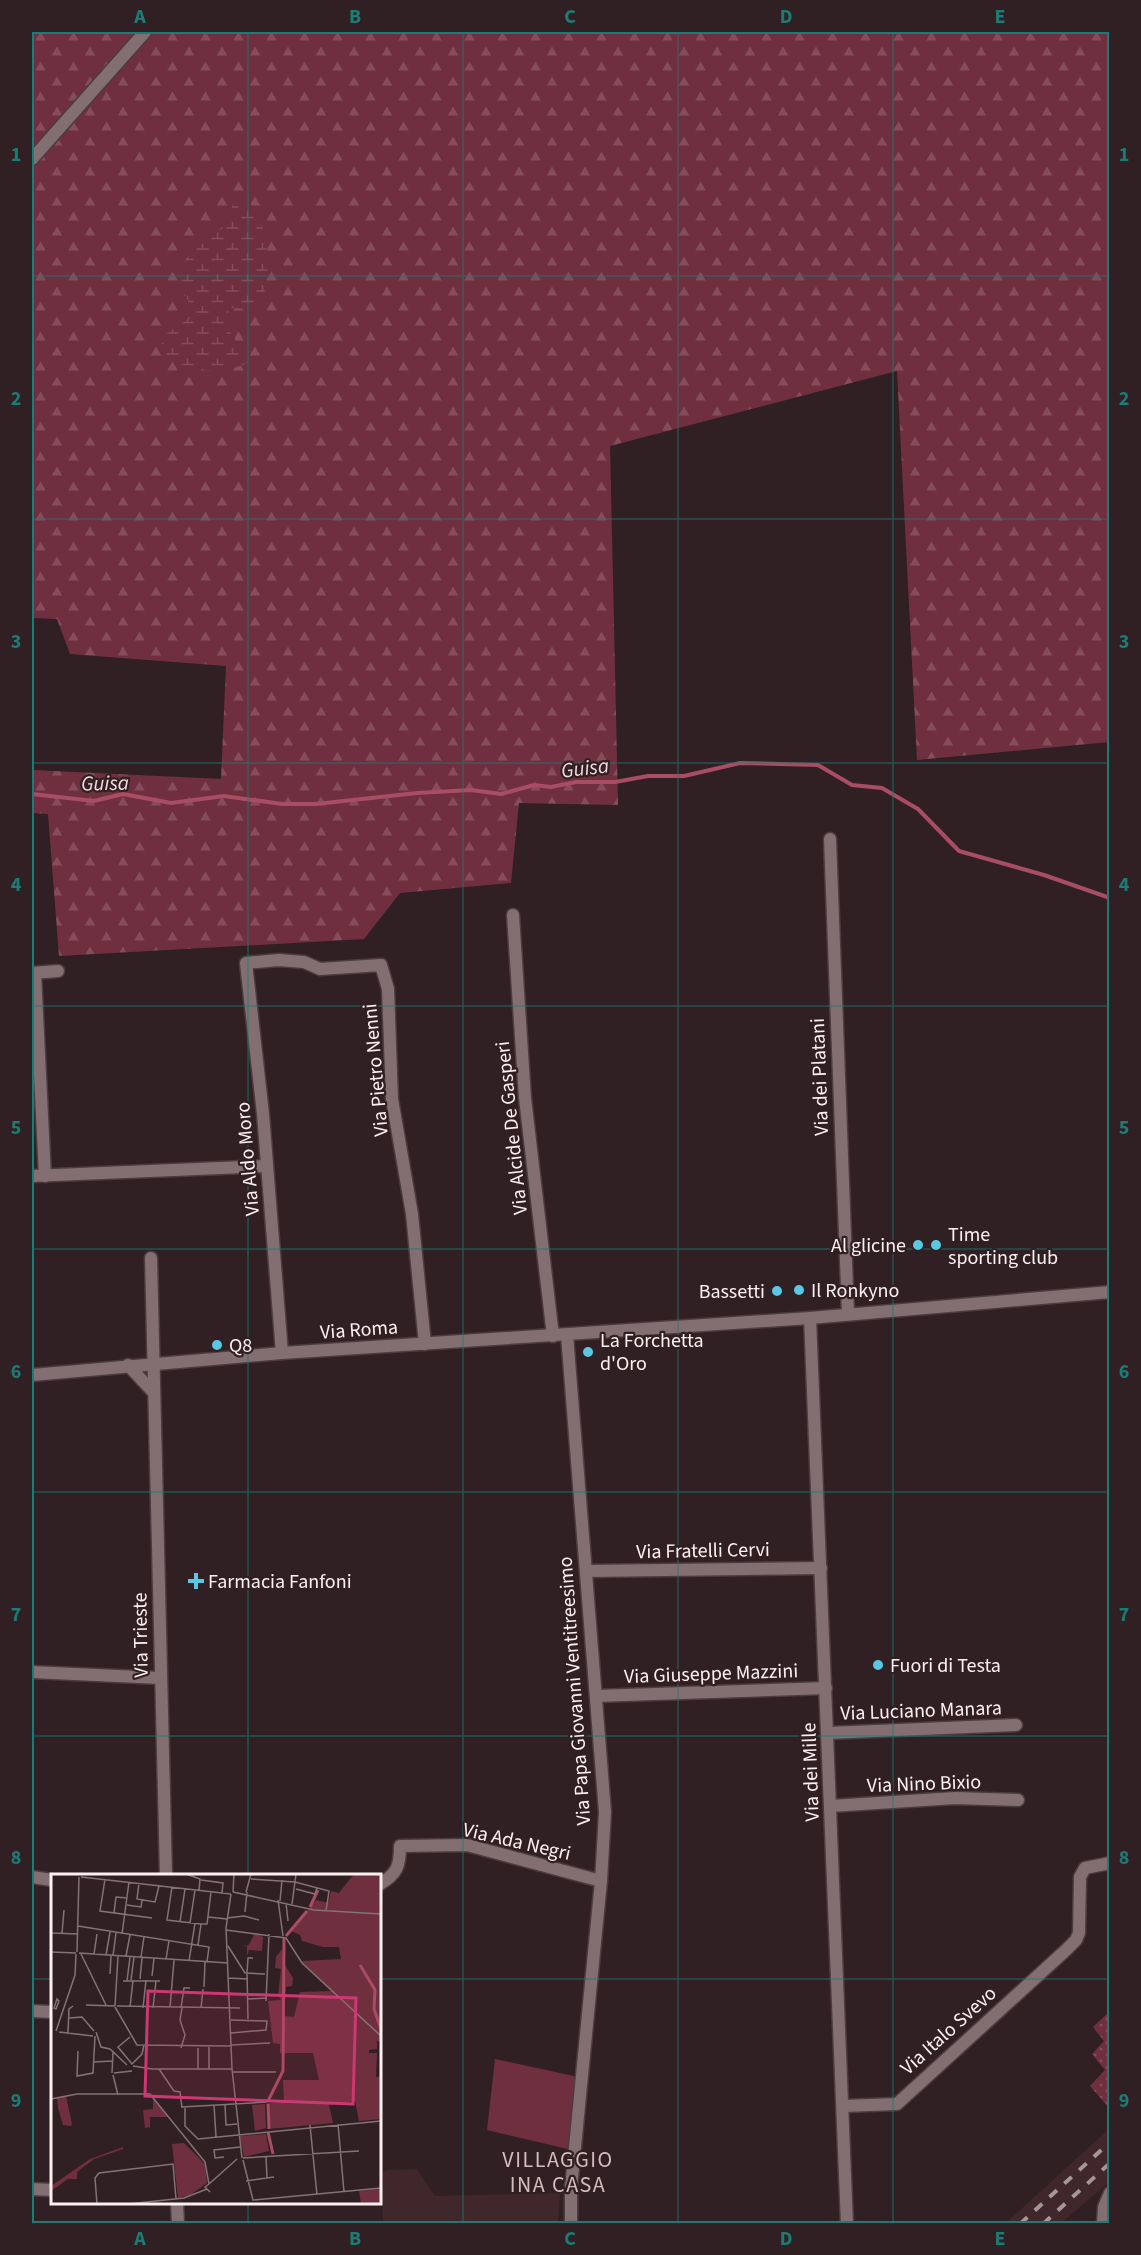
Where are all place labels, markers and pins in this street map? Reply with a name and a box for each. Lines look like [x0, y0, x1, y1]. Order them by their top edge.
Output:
place label: Time sporting club [948, 1221, 1058, 1272]
place label: Al glicine [831, 1232, 906, 1260]
marker: Al glicine [911, 1238, 925, 1252]
marker: Time sporting club [929, 1238, 943, 1252]
place label: Il Ronkyno [811, 1277, 899, 1305]
place label: Bassetti [699, 1278, 765, 1306]
marker: Il Ronkyno [792, 1283, 806, 1297]
marker: Bassetti [770, 1284, 784, 1298]
place label: La Forchetta d'Oro [600, 1327, 703, 1378]
place label: Q8 [229, 1332, 252, 1360]
marker: Q8 [210, 1338, 224, 1352]
marker: La Forchetta d'Oro [581, 1345, 595, 1359]
place label: Farmacia Fanfoni [208, 1568, 352, 1596]
marker: Farmacia Fanfoni [189, 1574, 203, 1588]
place label: Fuori di Testa [890, 1652, 1001, 1680]
marker: Fuori di Testa [871, 1658, 885, 1672]

